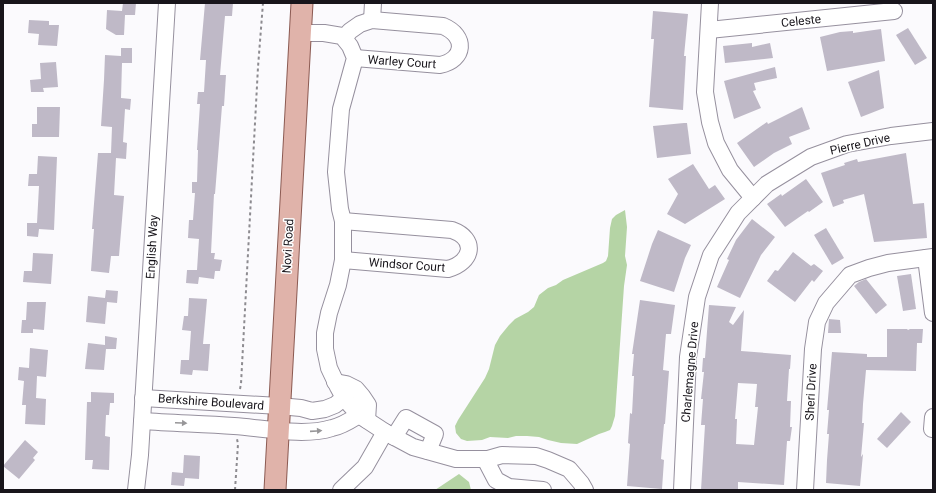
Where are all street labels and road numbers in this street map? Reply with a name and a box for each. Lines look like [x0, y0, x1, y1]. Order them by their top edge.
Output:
street label: Celeste [780, 12, 822, 30]
street label: Warley Court [367, 53, 437, 71]
street label: Pierre Drive [829, 130, 891, 158]
street label: English Way [143, 214, 161, 280]
street label: Novi Road [280, 218, 296, 274]
street label: Windsor Court [368, 255, 446, 275]
street label: Charlemagne Drive [679, 321, 701, 423]
street label: Sheri Drive [803, 363, 819, 421]
street label: Berkshire Boulevard [158, 391, 264, 413]

